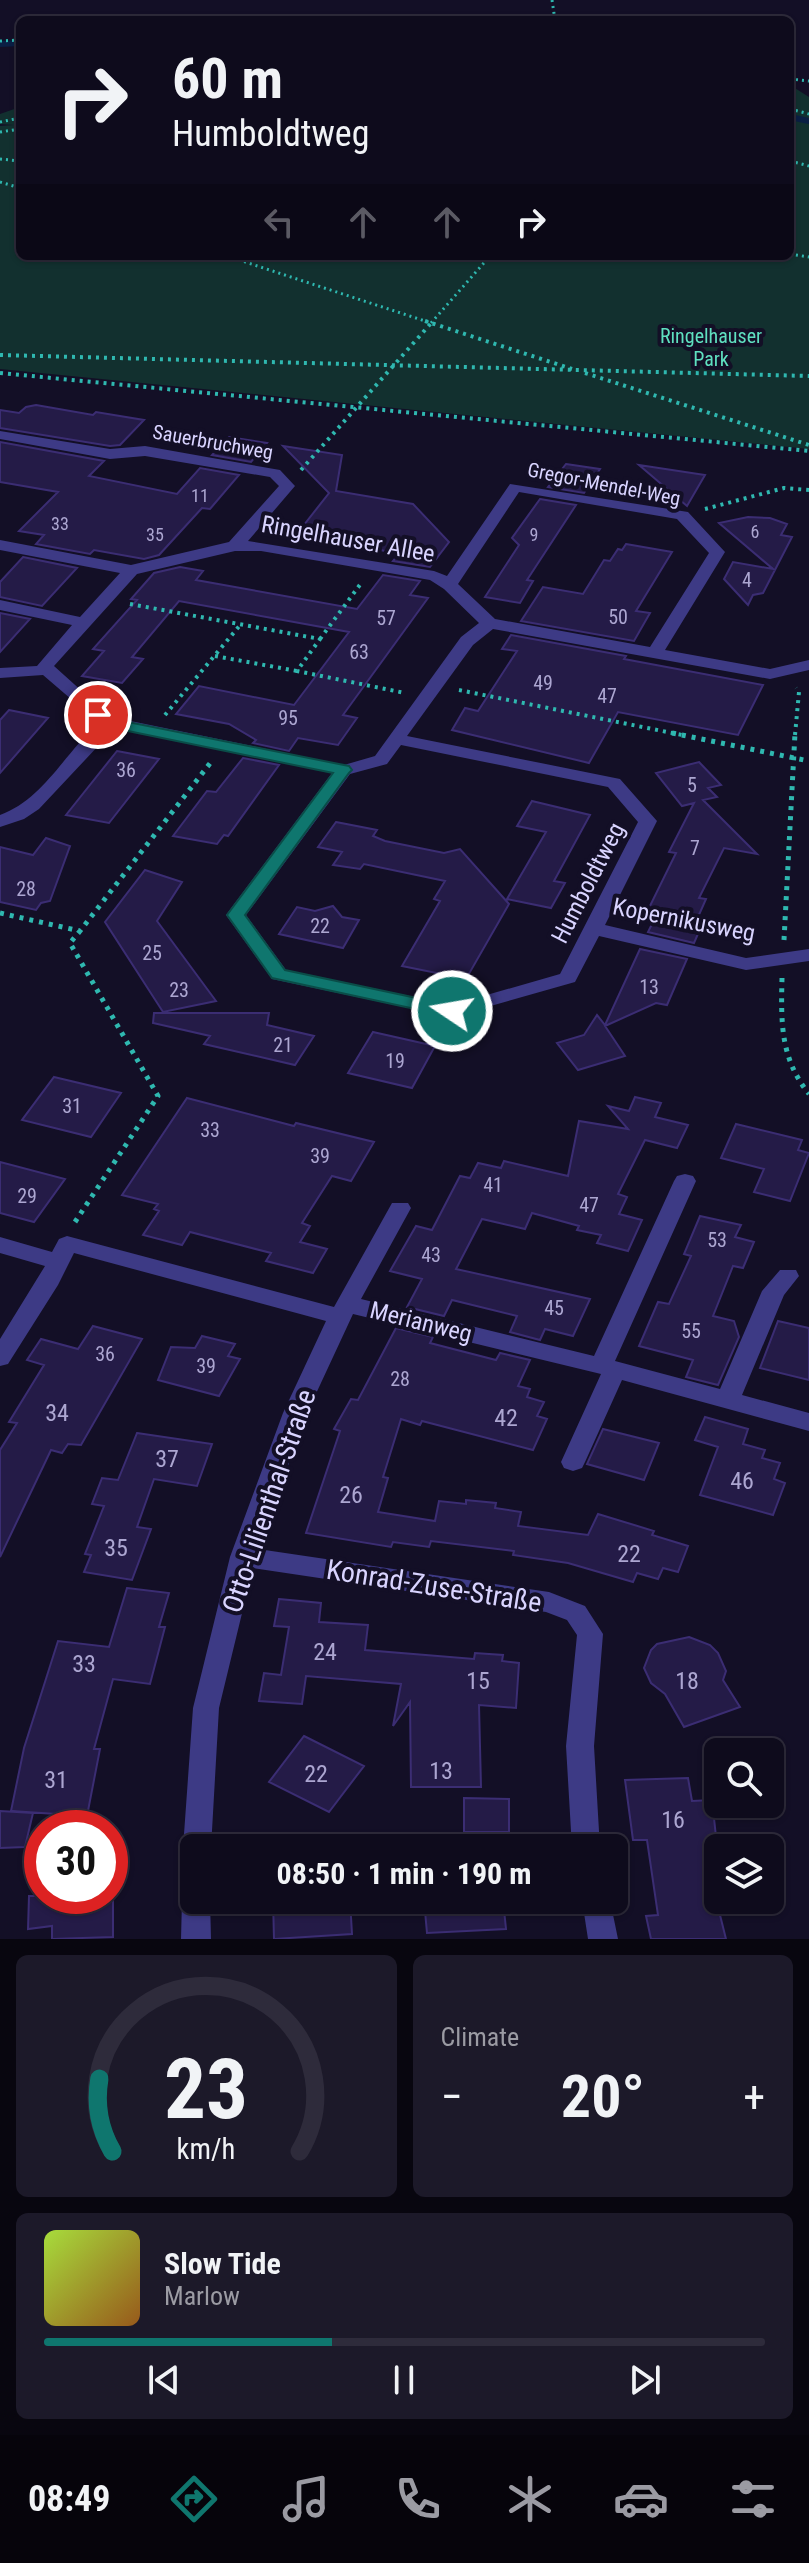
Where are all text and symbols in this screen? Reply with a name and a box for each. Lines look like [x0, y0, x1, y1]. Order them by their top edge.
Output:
text: 60 m [172, 46, 283, 112]
icon: right [40, 48, 144, 152]
text: Humboldtweg [172, 113, 369, 155]
icon: left [257, 200, 301, 244]
icon: ahead [341, 200, 385, 244]
icon: ahead [425, 200, 469, 244]
icon: right [509, 200, 553, 244]
park label: Ringelhauser Park [660, 324, 762, 371]
street label: Sauerbruchweg [151, 420, 275, 464]
street label: Gregor-Mendel-Weg [526, 457, 682, 511]
house number: 11 [191, 485, 209, 506]
street label: Ringelhauser Allee [259, 510, 437, 568]
house number: 33 [51, 513, 69, 534]
house number: 6 [751, 521, 759, 542]
house number: 35 [146, 524, 164, 545]
house number: 9 [530, 524, 538, 545]
house number: 4 [742, 568, 752, 592]
house number: 50 [608, 605, 628, 629]
house number: 57 [376, 606, 396, 630]
house number: 63 [349, 640, 369, 664]
house number: 49 [533, 671, 553, 695]
pin [64, 681, 132, 749]
house number: 47 [597, 684, 617, 708]
icon: arrive [76, 693, 120, 737]
house number: 95 [278, 706, 298, 730]
house number: 36 [116, 758, 136, 782]
house number: 5 [687, 773, 697, 797]
street label: Humboldtweg [546, 818, 630, 948]
house number: 7 [690, 836, 700, 860]
house number: 28 [16, 877, 36, 901]
street label: Kopernikusweg [610, 892, 758, 948]
house number: 22 [310, 914, 330, 938]
house number: 25 [142, 941, 162, 965]
position arrow [410, 969, 494, 1053]
house number: 13 [639, 975, 659, 999]
house number: 23 [169, 978, 189, 1002]
house number: 21 [273, 1033, 293, 1057]
house number: 19 [385, 1049, 405, 1073]
house number: 31 [62, 1094, 82, 1118]
house number: 33 [200, 1118, 220, 1142]
house number: 39 [310, 1144, 330, 1168]
house number: 41 [483, 1173, 503, 1197]
house number: 29 [17, 1184, 37, 1208]
house number: 47 [579, 1193, 599, 1217]
house number: 53 [707, 1228, 727, 1252]
house number: 43 [421, 1243, 441, 1267]
street label: Merianweg [367, 1296, 475, 1348]
house number: 45 [544, 1296, 564, 1320]
house number: 55 [681, 1319, 701, 1343]
house number: 36 [95, 1342, 115, 1366]
house number: 39 [196, 1354, 216, 1378]
house number: 28 [390, 1367, 410, 1391]
street label: Otto-Lilienthal-Straße [215, 1385, 323, 1617]
house number: 34 [45, 1399, 69, 1427]
house number: 42 [494, 1404, 518, 1432]
house number: 37 [155, 1445, 179, 1473]
house number: 46 [730, 1467, 754, 1495]
house number: 26 [339, 1481, 363, 1509]
house number: 35 [104, 1534, 128, 1562]
house number: 22 [617, 1540, 641, 1568]
street label: Konrad-Zuse-Straße [324, 1553, 544, 1619]
house number: 24 [313, 1638, 337, 1666]
house number: 33 [72, 1650, 96, 1678]
house number: 15 [466, 1667, 490, 1695]
house number: 18 [675, 1667, 699, 1695]
map controls [704, 1738, 784, 1914]
button: search [704, 1738, 784, 1818]
house number: 13 [429, 1757, 453, 1785]
house number: 22 [304, 1760, 328, 1788]
house number: 31 [44, 1766, 68, 1794]
house number: 16 [661, 1806, 685, 1834]
speed limit sign: 30 [24, 1810, 128, 1914]
button: layers [704, 1834, 784, 1914]
text: 08:50 · 1 min · 190 m [277, 1856, 531, 1891]
text: Climate [441, 2022, 519, 2052]
text: 23 [164, 2041, 248, 2138]
text: 20° [561, 2061, 645, 2132]
text: − [441, 2071, 463, 2123]
text: + [743, 2071, 765, 2123]
text: km/h [177, 2132, 236, 2166]
text: Slow Tide [164, 2246, 281, 2281]
text: Marlow [164, 2281, 240, 2311]
icon: previous [142, 2358, 186, 2402]
icon: pause [382, 2358, 426, 2402]
icon: next [623, 2358, 667, 2402]
icon: directions [166, 2471, 222, 2527]
icon: music [278, 2471, 334, 2527]
icon: phone [390, 2471, 446, 2527]
icon: climate [502, 2471, 558, 2527]
icon: car [613, 2471, 669, 2527]
icon: filters [725, 2471, 781, 2527]
text: 08:49 [28, 2478, 111, 2520]

